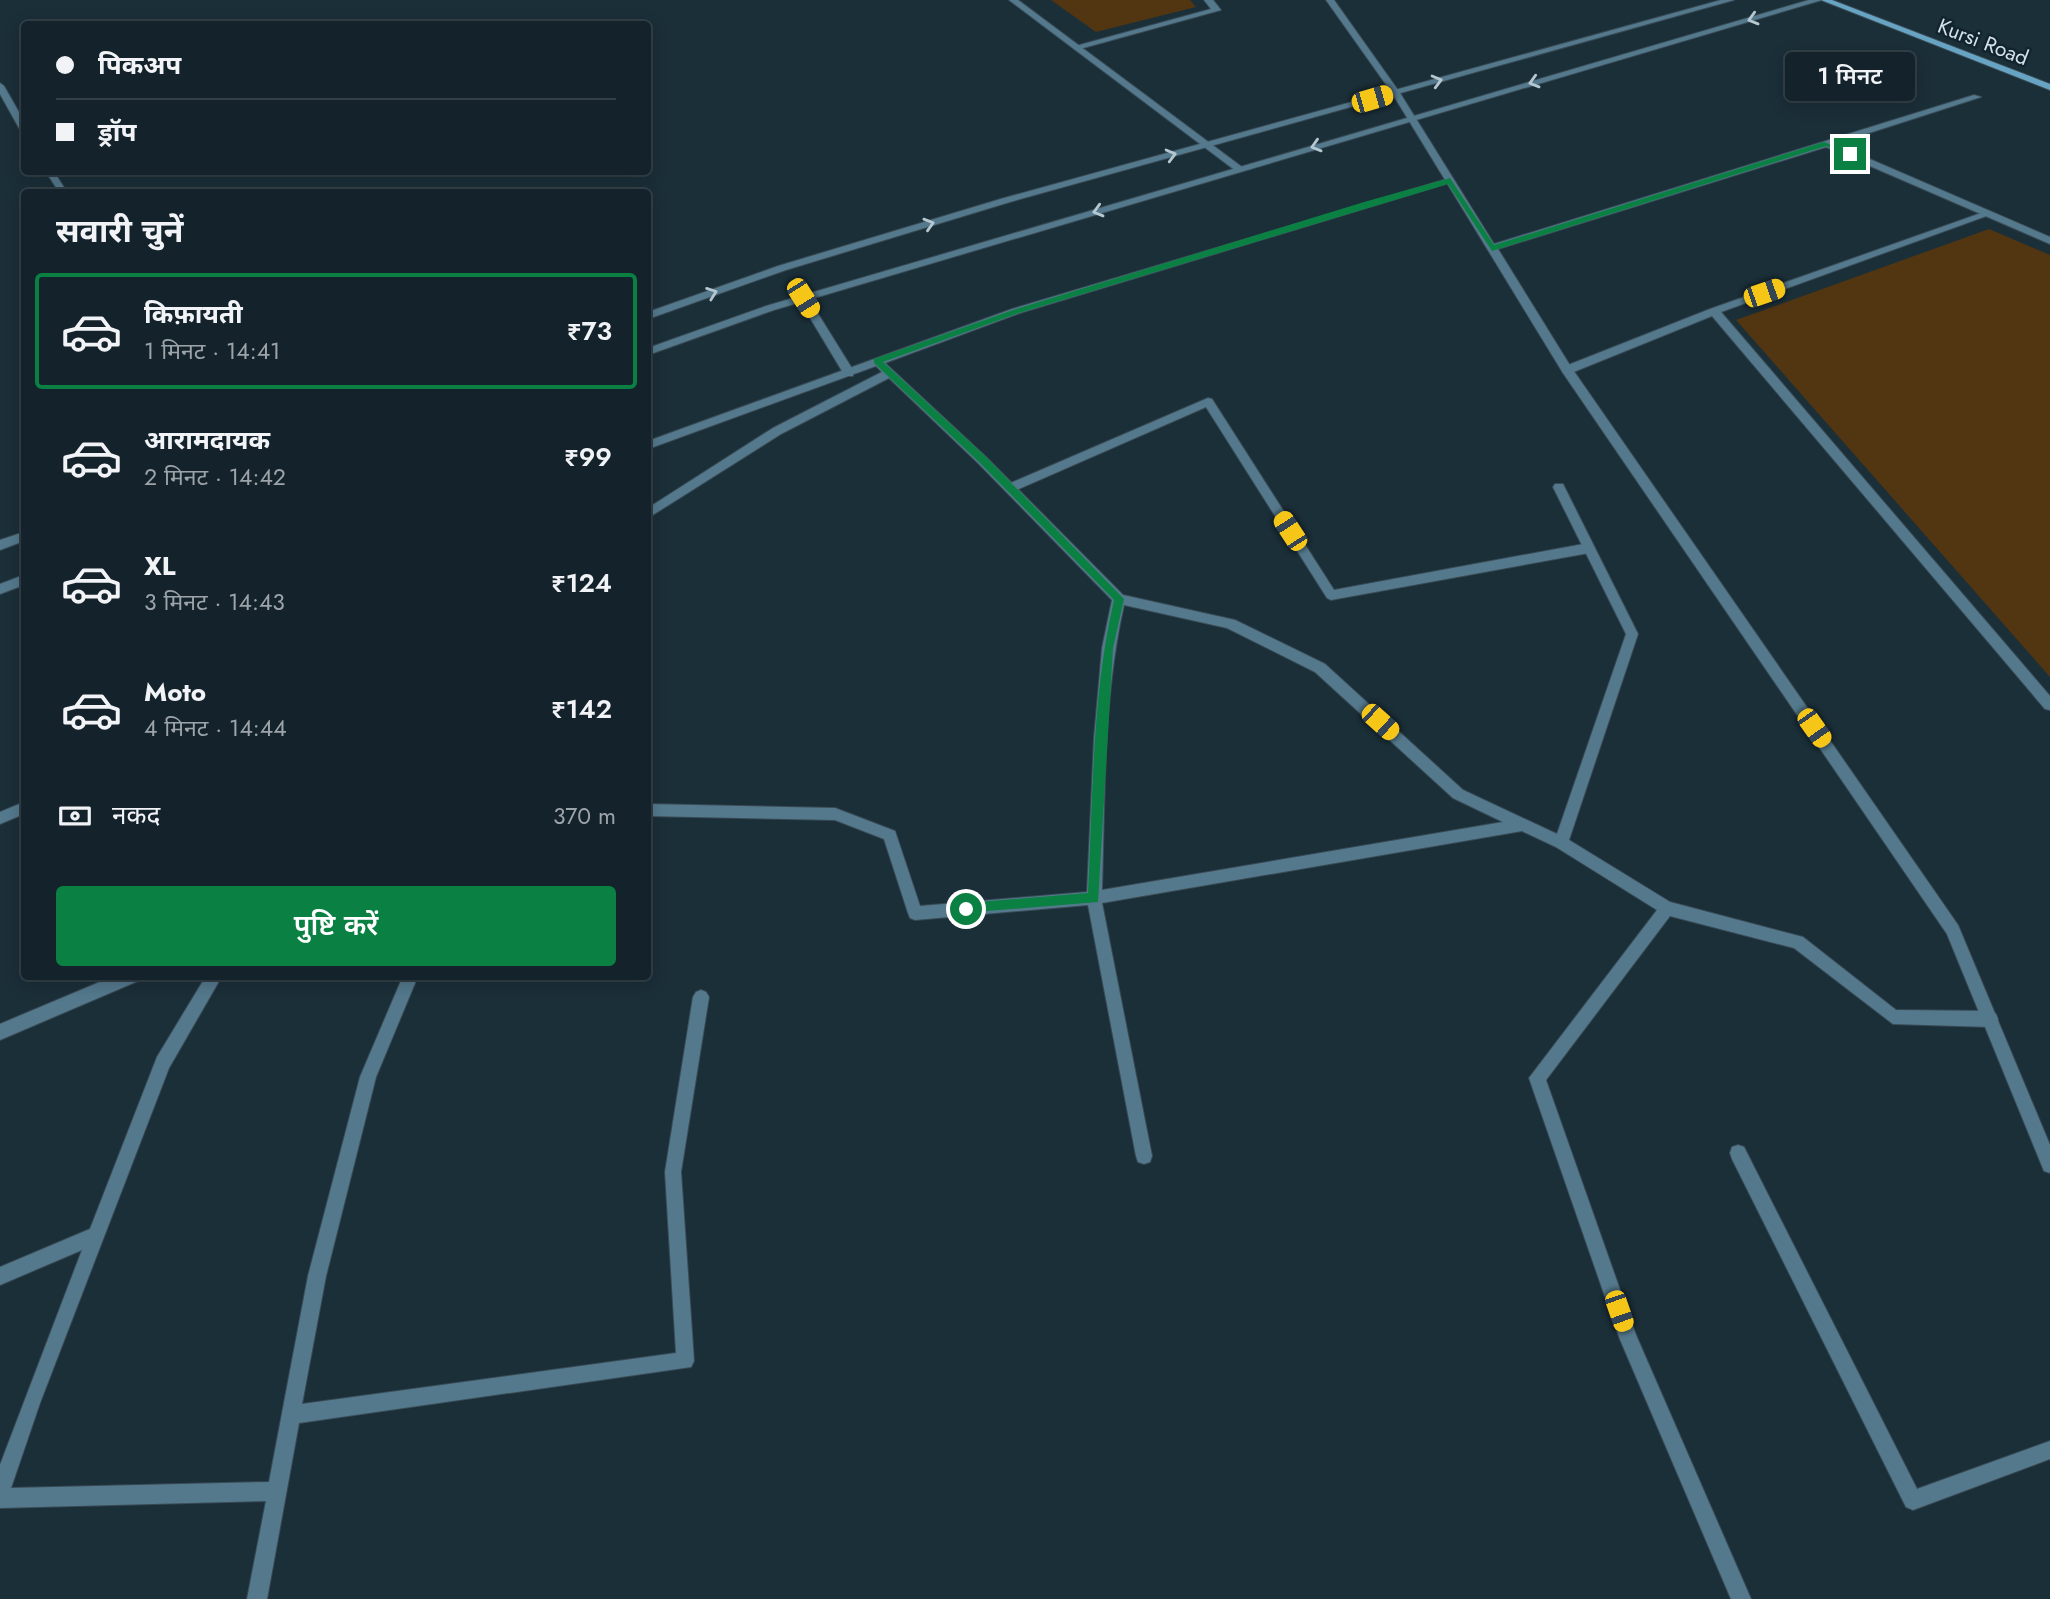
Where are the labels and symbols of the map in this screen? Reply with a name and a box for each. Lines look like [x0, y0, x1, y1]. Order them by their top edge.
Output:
one-way arrow [1747, 11, 1759, 25]
street label: Kursi Road [1933, 11, 2033, 73]
callout: 1 मिनट [1785, 52, 1915, 102]
one-way arrow [1529, 74, 1541, 89]
one-way arrow [1431, 75, 1443, 89]
car [1349, 83, 1396, 115]
one-way arrow [1310, 138, 1322, 153]
route end [1834, 138, 1866, 170]
one-way arrow [1165, 148, 1177, 163]
one-way arrow [1092, 202, 1104, 217]
one-way arrow [922, 217, 934, 232]
car [783, 275, 824, 321]
car [1741, 276, 1788, 310]
one-way arrow [705, 287, 717, 301]
car [1270, 508, 1311, 554]
car [1358, 700, 1403, 744]
car [1794, 705, 1835, 751]
route start [950, 893, 982, 925]
car [1603, 1288, 1636, 1334]

